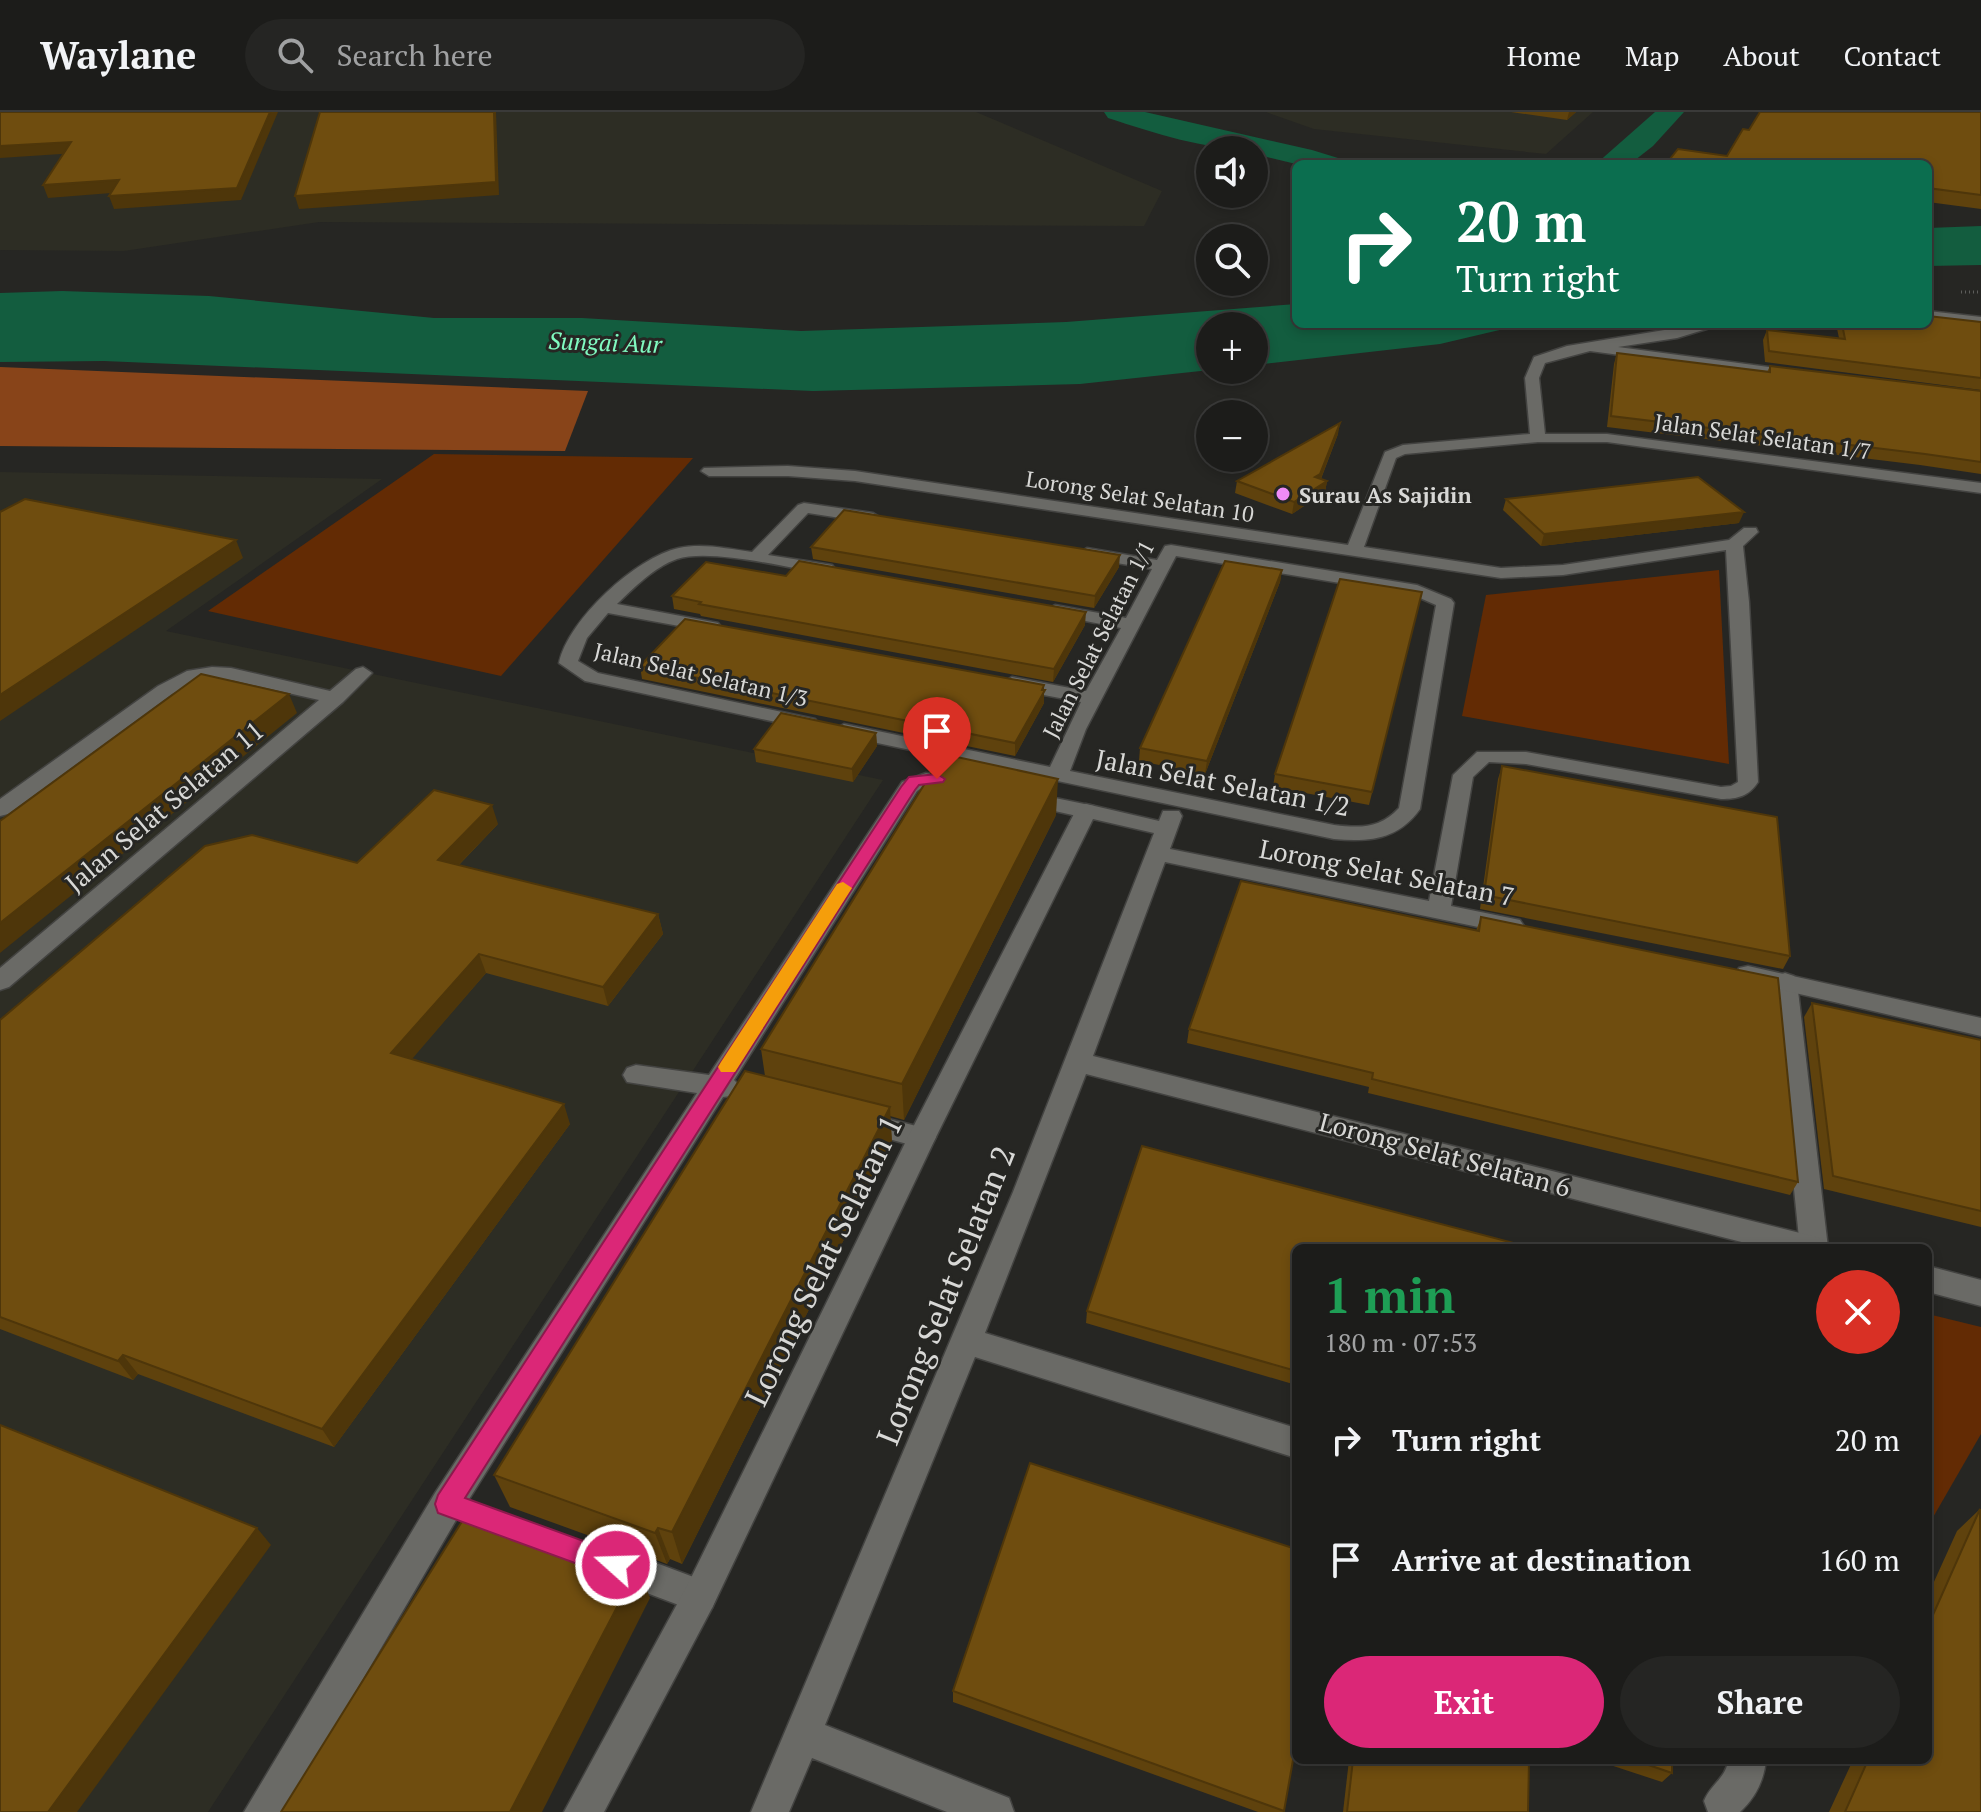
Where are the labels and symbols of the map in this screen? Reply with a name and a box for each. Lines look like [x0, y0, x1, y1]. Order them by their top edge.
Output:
water label: Sungai Aur [548, 324, 664, 360]
street label: Jalan Selat Selatan 1/7 [1653, 406, 1873, 466]
street label: Lorong Selat Selatan 10 [1024, 464, 1256, 528]
place label: Surau As Sajidin [1299, 480, 1472, 509]
marker: Surau As Sajidin [1274, 485, 1292, 503]
street label: Jalan Selat Selatan 1/1 [1036, 535, 1160, 743]
street label: Jalan Selat Selatan 1/3 [591, 635, 811, 713]
pin [903, 697, 971, 779]
street label: Jalan Selat Selatan 11 [58, 713, 270, 899]
street label: Jalan Selat Selatan 1/2 [1093, 741, 1353, 823]
street label: Lorong Selat Selatan 7 [1257, 831, 1517, 913]
street label: Lorong Selat Selatan 6 [1316, 1104, 1574, 1204]
street label: Lorong Selat Selatan 1 [734, 1108, 912, 1412]
street label: Lorong Selat Selatan 2 [866, 1139, 1024, 1451]
position arrow [574, 1523, 658, 1607]

